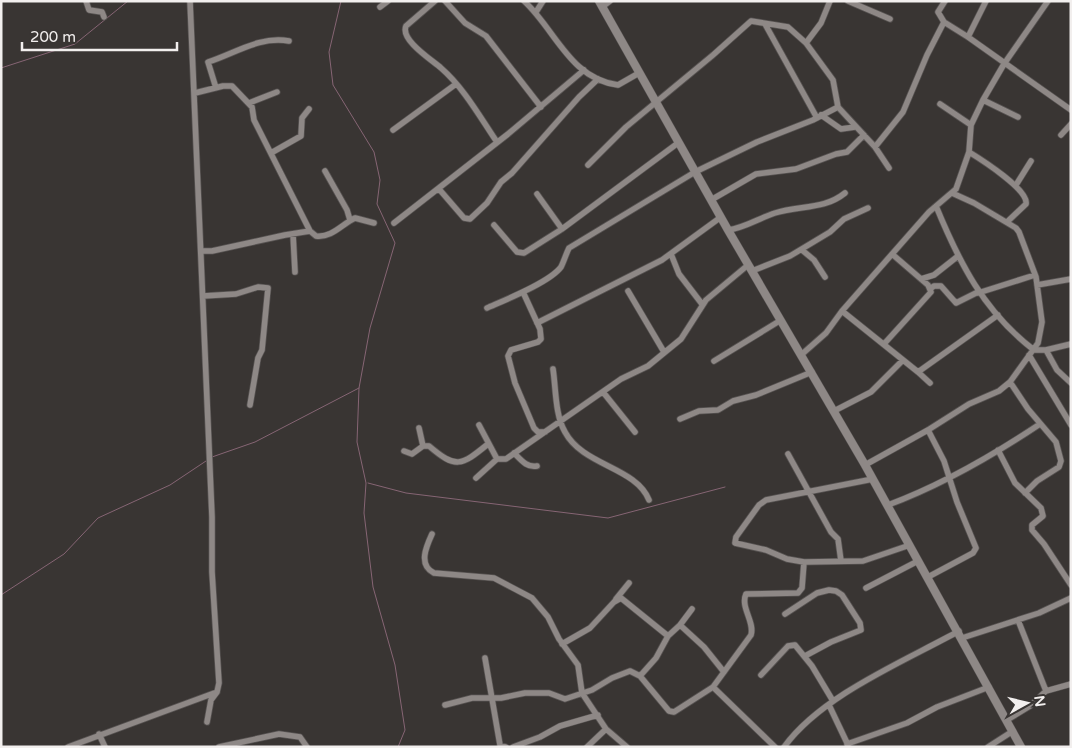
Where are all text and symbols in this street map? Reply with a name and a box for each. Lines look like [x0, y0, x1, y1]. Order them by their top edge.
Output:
scale bar [22, 20, 178, 52]
text: 200 m [30, 28, 76, 46]
north arrow [1002, 678, 1052, 728]
text: N [1030, 695, 1049, 708]

